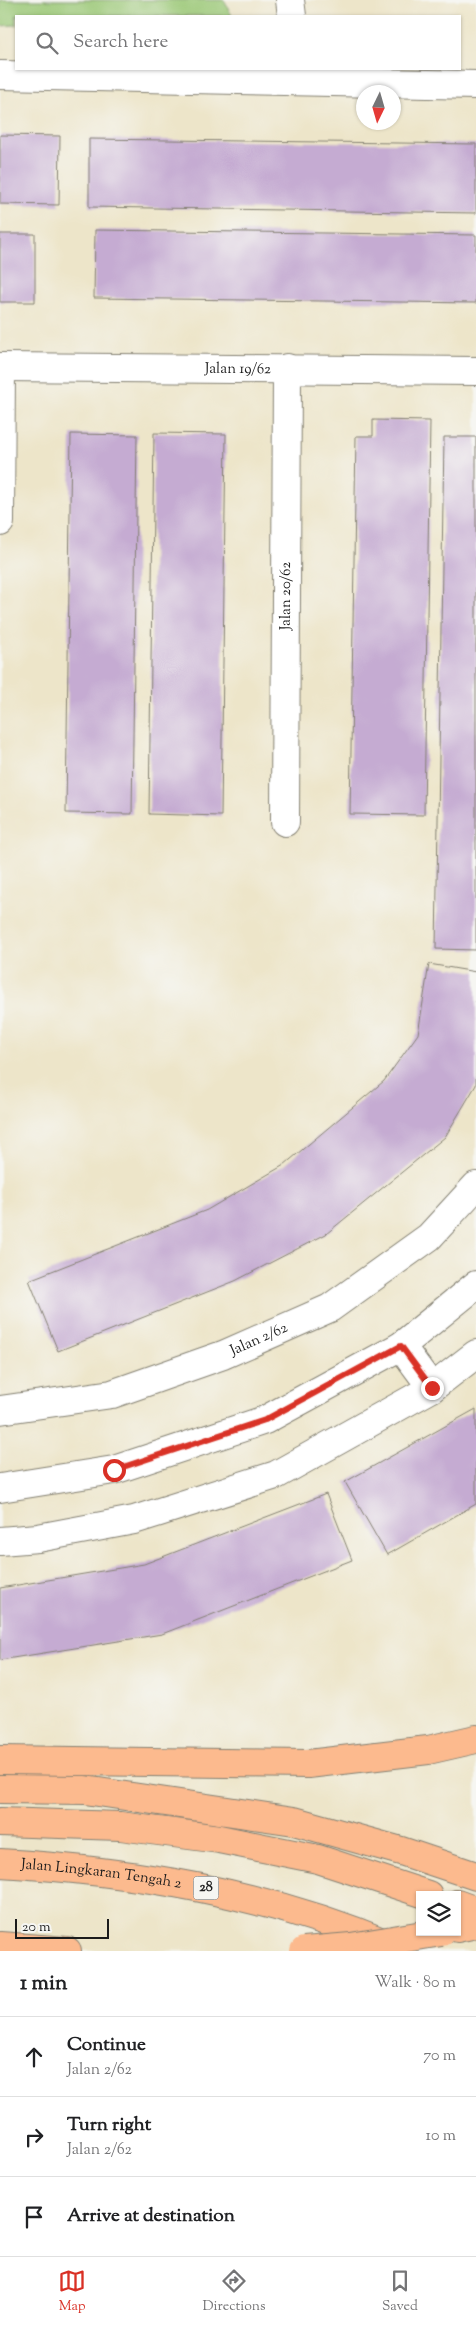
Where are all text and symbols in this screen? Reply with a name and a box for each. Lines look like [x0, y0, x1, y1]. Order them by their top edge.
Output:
search box [15, 15, 461, 70]
icon: search [33, 29, 61, 57]
text: Search here [73, 29, 168, 56]
north arrow [356, 85, 401, 130]
street label: Jalan 19/62 [204, 358, 271, 380]
street label: Jalan 20/62 [275, 562, 297, 631]
street label: Jalan 2/62 [226, 1317, 291, 1362]
route end [421, 1377, 444, 1400]
route start [103, 1459, 126, 1482]
street label: Jalan Lingkaran Tengah 2 [19, 1854, 183, 1895]
road number: 28 [194, 1876, 218, 1900]
map controls [416, 1891, 461, 1936]
button: layers [416, 1891, 461, 1936]
scale bar [15, 1916, 109, 1939]
text: 20 m [22, 1918, 51, 1938]
text: 1 min [20, 1969, 67, 1999]
text: Walk · 80 m [374, 1972, 456, 1995]
text: Continue [67, 2032, 146, 2059]
icon: ahead [20, 2043, 48, 2071]
text: 70 m [423, 2045, 456, 2068]
text: Jalan 2/62 [67, 2059, 132, 2082]
text: Turn right [67, 2112, 151, 2139]
icon: right [20, 2123, 48, 2151]
text: 10 m [426, 2125, 456, 2148]
text: Jalan 2/62 [67, 2139, 132, 2162]
icon: arrive [20, 2203, 48, 2231]
text: Arrive at destination [67, 2203, 235, 2230]
tab: Map [58, 2267, 86, 2317]
tab: Directions [202, 2267, 266, 2317]
tab: Saved [382, 2267, 418, 2317]

